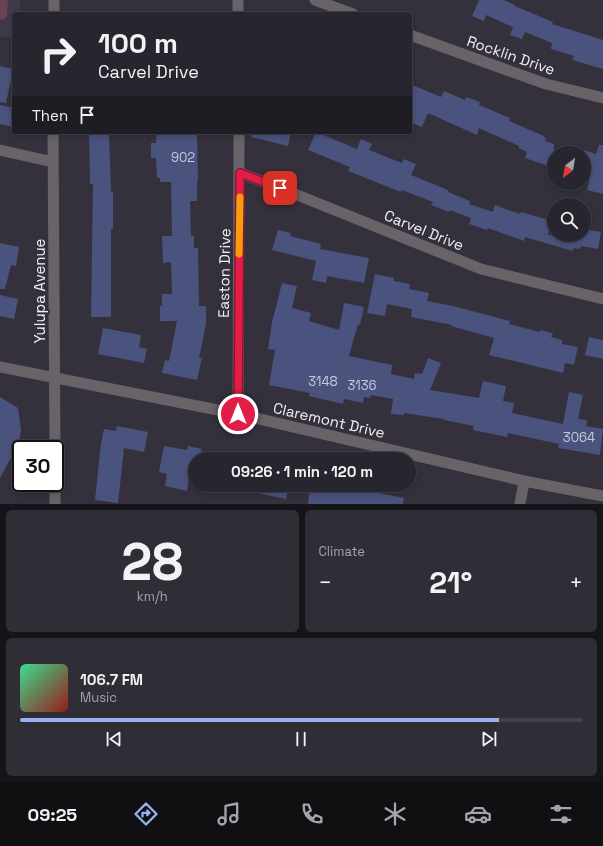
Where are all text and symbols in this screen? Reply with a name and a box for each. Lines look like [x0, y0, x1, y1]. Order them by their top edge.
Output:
text: 100 m [98, 25, 178, 61]
icon: right [32, 28, 84, 80]
street label: Rocklin Drive [464, 31, 558, 79]
text: Carvel Drive [98, 60, 199, 83]
icon: arrive [76, 104, 98, 126]
text: Then [32, 106, 68, 125]
north arrow [547, 146, 591, 190]
map controls [547, 146, 591, 242]
house number: 902 [171, 149, 195, 166]
pin [263, 171, 297, 205]
icon: arrive [269, 177, 291, 199]
button: search [547, 198, 591, 242]
street label: Carvel Drive [381, 205, 467, 255]
street label: Easton Drive [214, 228, 234, 318]
street label: Yulupa Avenue [30, 238, 49, 343]
house number: 3148 [308, 373, 338, 390]
house number: 3136 [348, 377, 376, 394]
position arrow [217, 393, 259, 435]
street label: Claremont Drive [271, 398, 387, 442]
house number: 3064 [563, 429, 595, 446]
speed limit sign: 30 [12, 440, 64, 492]
text: 09:26 · 1 min · 120 m [231, 462, 373, 481]
text: 28 [121, 529, 183, 595]
text: Climate [319, 543, 365, 560]
text: 21° [429, 563, 472, 602]
text: − [319, 568, 332, 596]
text: + [569, 568, 583, 596]
text: km/h [137, 588, 168, 605]
text: 106.7 FM [80, 670, 143, 689]
text: Music [80, 689, 117, 706]
icon: previous [103, 728, 125, 750]
icon: pause [290, 728, 312, 750]
icon: next [478, 728, 500, 750]
icon: directions [132, 800, 160, 828]
icon: music [215, 800, 243, 828]
icon: phone [298, 800, 326, 828]
icon: climate [381, 800, 409, 828]
icon: car [464, 800, 492, 828]
icon: filters [547, 800, 575, 828]
text: 09:25 [28, 803, 77, 826]

